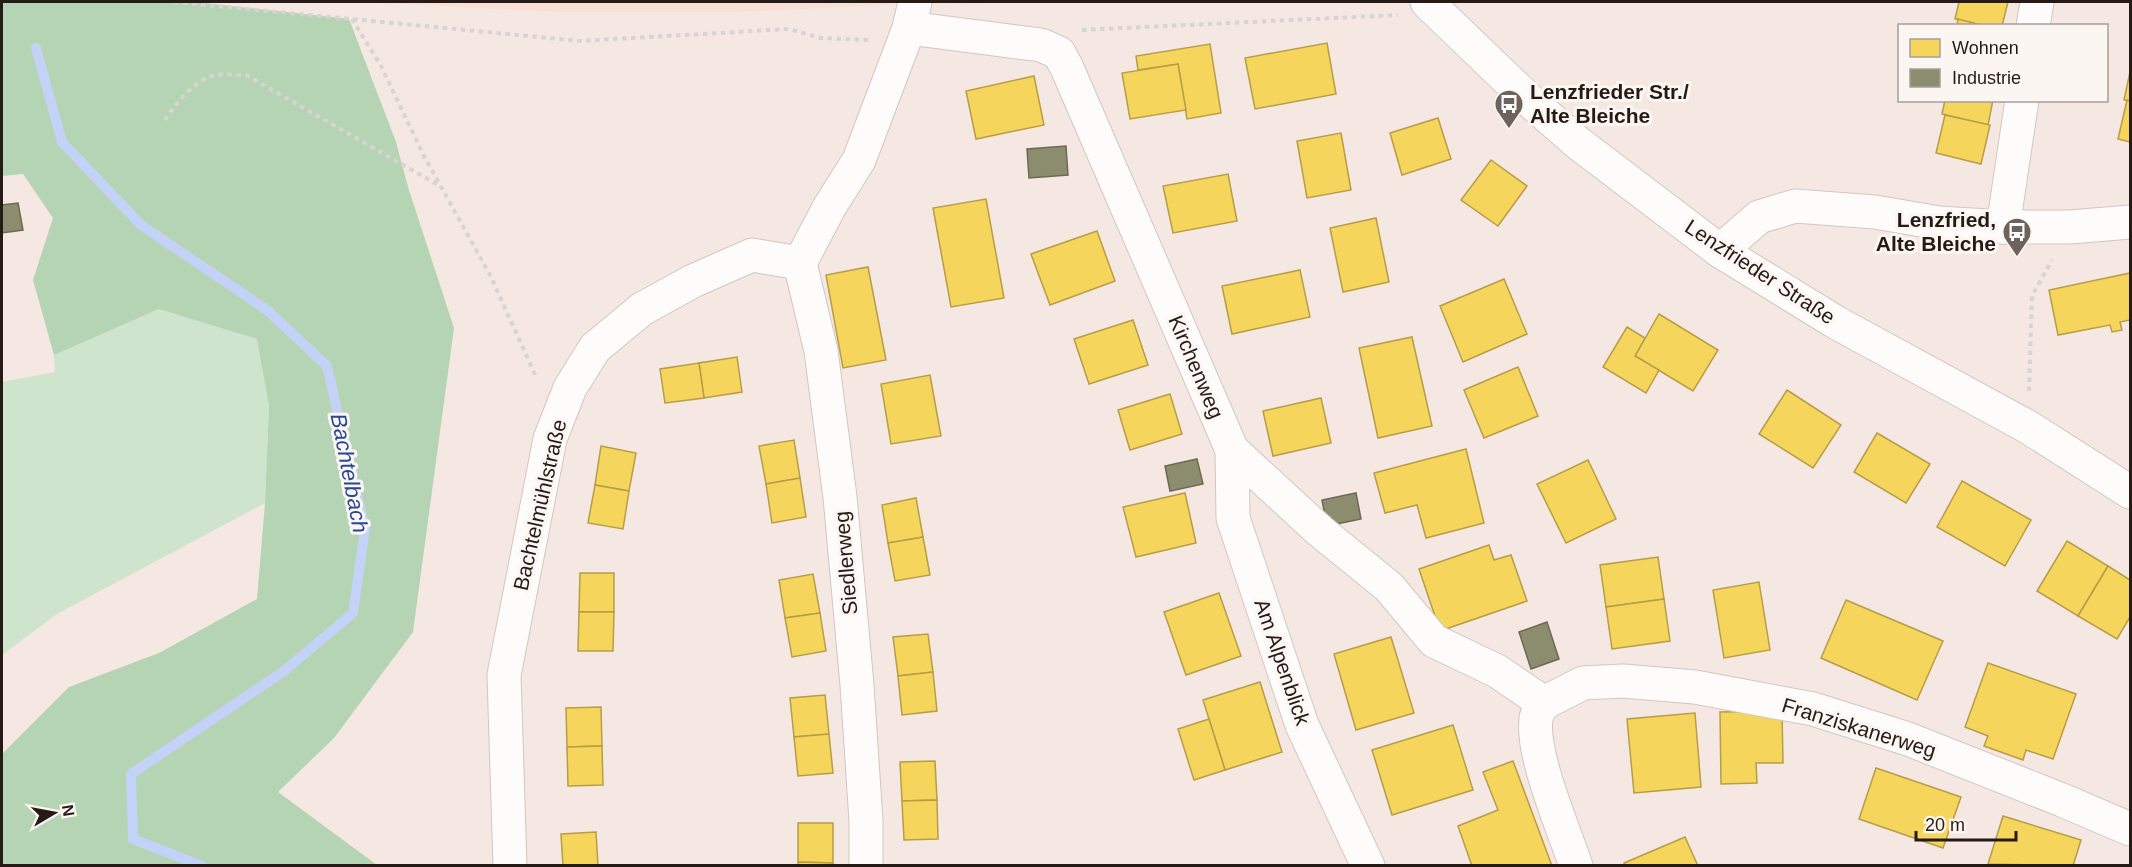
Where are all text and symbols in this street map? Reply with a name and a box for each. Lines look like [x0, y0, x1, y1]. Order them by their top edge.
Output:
legend [1898, 24, 2108, 102]
text: Wohnen [1952, 38, 2019, 58]
text: Industrie [1952, 68, 2021, 88]
place label: Lenzfrieder Str./ Alte Bleiche [1530, 80, 1689, 127]
bus stop icon: Lenzfrieder Str./ Alte Bleiche [1493, 88, 1525, 130]
place label: Lenzfried, Alte Bleiche [1876, 208, 1996, 255]
street label: Lenzfrieder Straße [1681, 215, 1839, 329]
bus stop icon: Lenzfried, Alte Bleiche [2001, 216, 2033, 258]
street label: Kirchenweg [1164, 312, 1228, 422]
water label: Bachtelbach [326, 411, 373, 535]
street label: Bachtelmühlstraße [509, 417, 570, 593]
street label: Siedlerweg [830, 510, 861, 616]
street label: Am Alpenblick [1250, 596, 1315, 728]
street label: Franziskanerweg [1779, 693, 1939, 762]
north arrow [24, 783, 84, 843]
text: N [59, 803, 78, 818]
scale bar [1916, 804, 2016, 842]
text: 20 m [1925, 815, 1965, 835]

